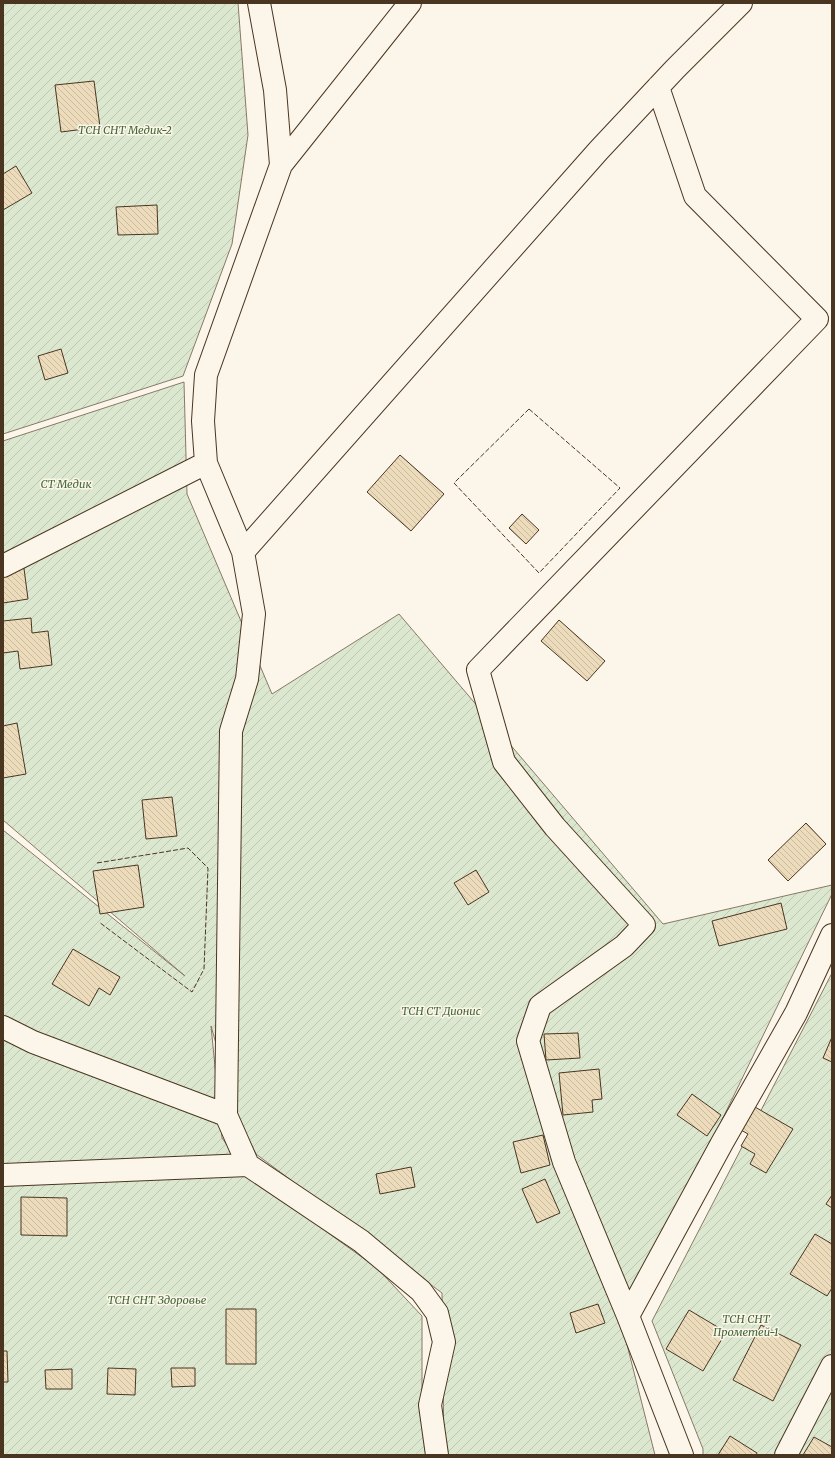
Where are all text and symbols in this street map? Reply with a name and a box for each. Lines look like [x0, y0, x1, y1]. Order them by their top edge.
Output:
park label: ТСН СНТ Медик-2 [78, 123, 172, 137]
park label: СТ Медик [40, 477, 92, 491]
park label: ТСН СТ Дионис [401, 1004, 481, 1018]
park label: ТСН СНТ Здоровье [108, 1293, 207, 1307]
park label: ТСН СНТ Прометей-1 [713, 1312, 779, 1339]

